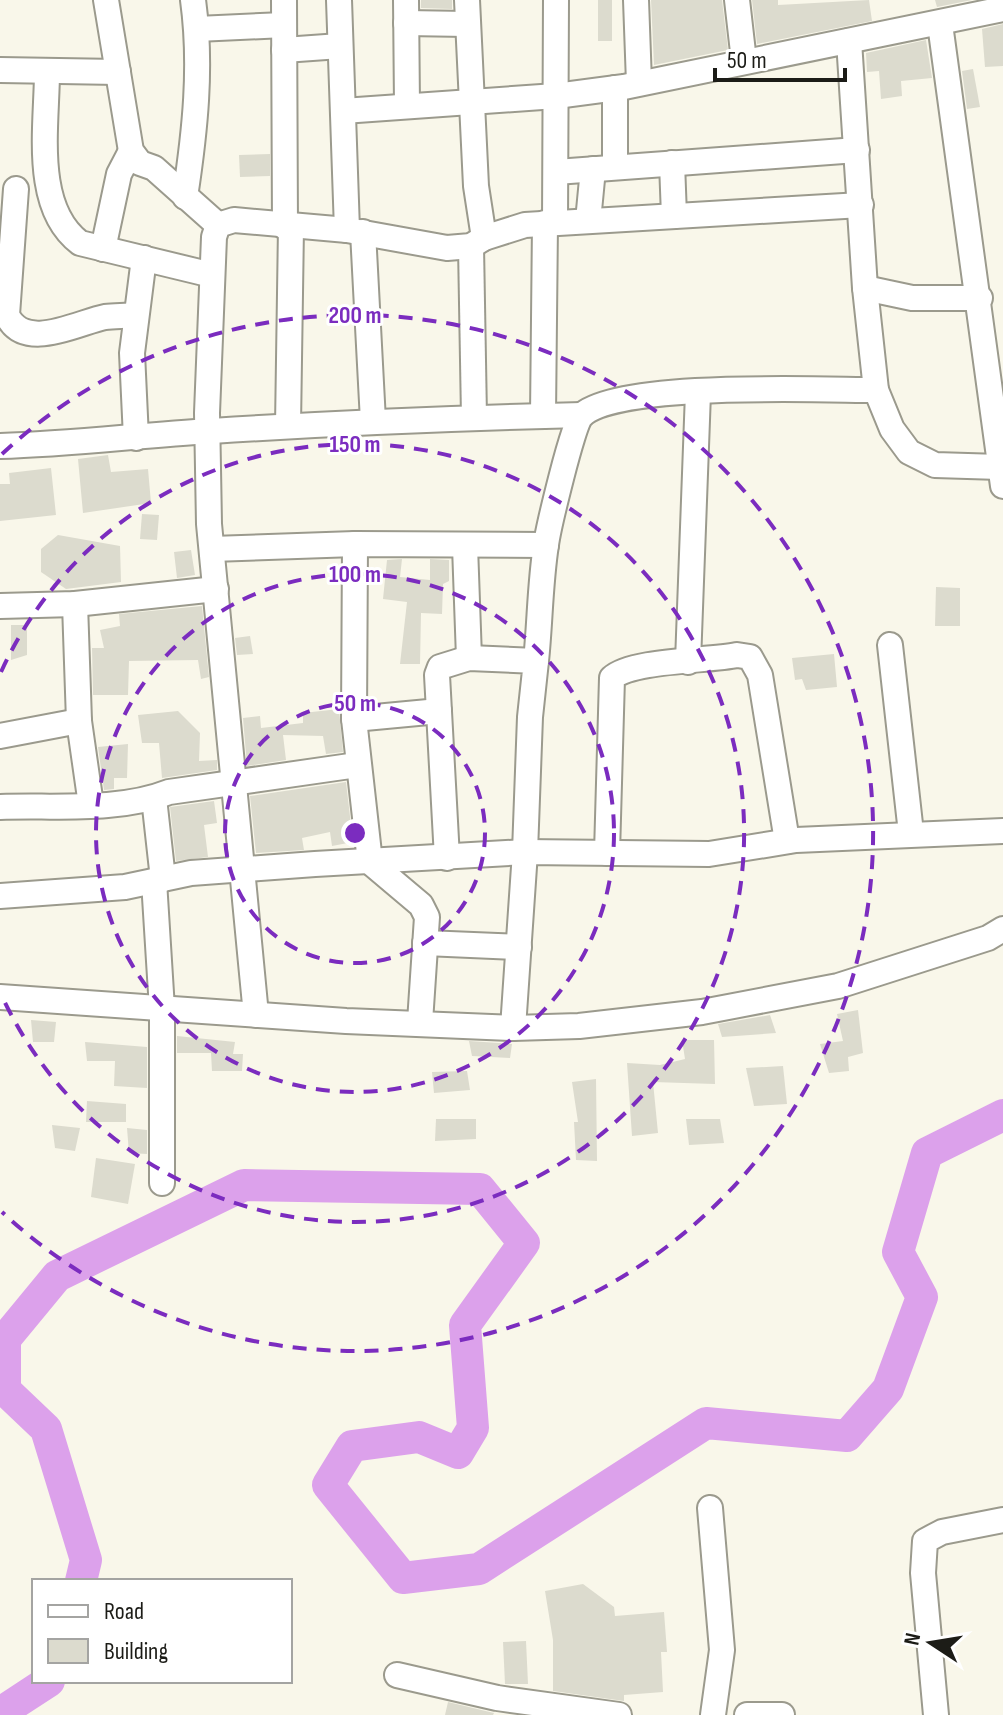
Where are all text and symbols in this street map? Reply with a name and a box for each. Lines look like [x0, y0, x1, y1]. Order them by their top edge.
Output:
scale bar [715, 32, 845, 82]
text: 50 m [727, 46, 767, 75]
text: 200 m [328, 301, 382, 330]
text: 150 m [329, 430, 381, 459]
text: 100 m [329, 560, 381, 589]
text: 50 m [334, 689, 376, 718]
centre of rings [341, 819, 369, 847]
legend [32, 1579, 292, 1683]
text: Road [104, 1597, 144, 1626]
north arrow [891, 1603, 971, 1683]
text: N [898, 1631, 927, 1648]
text: Building [104, 1637, 168, 1666]

